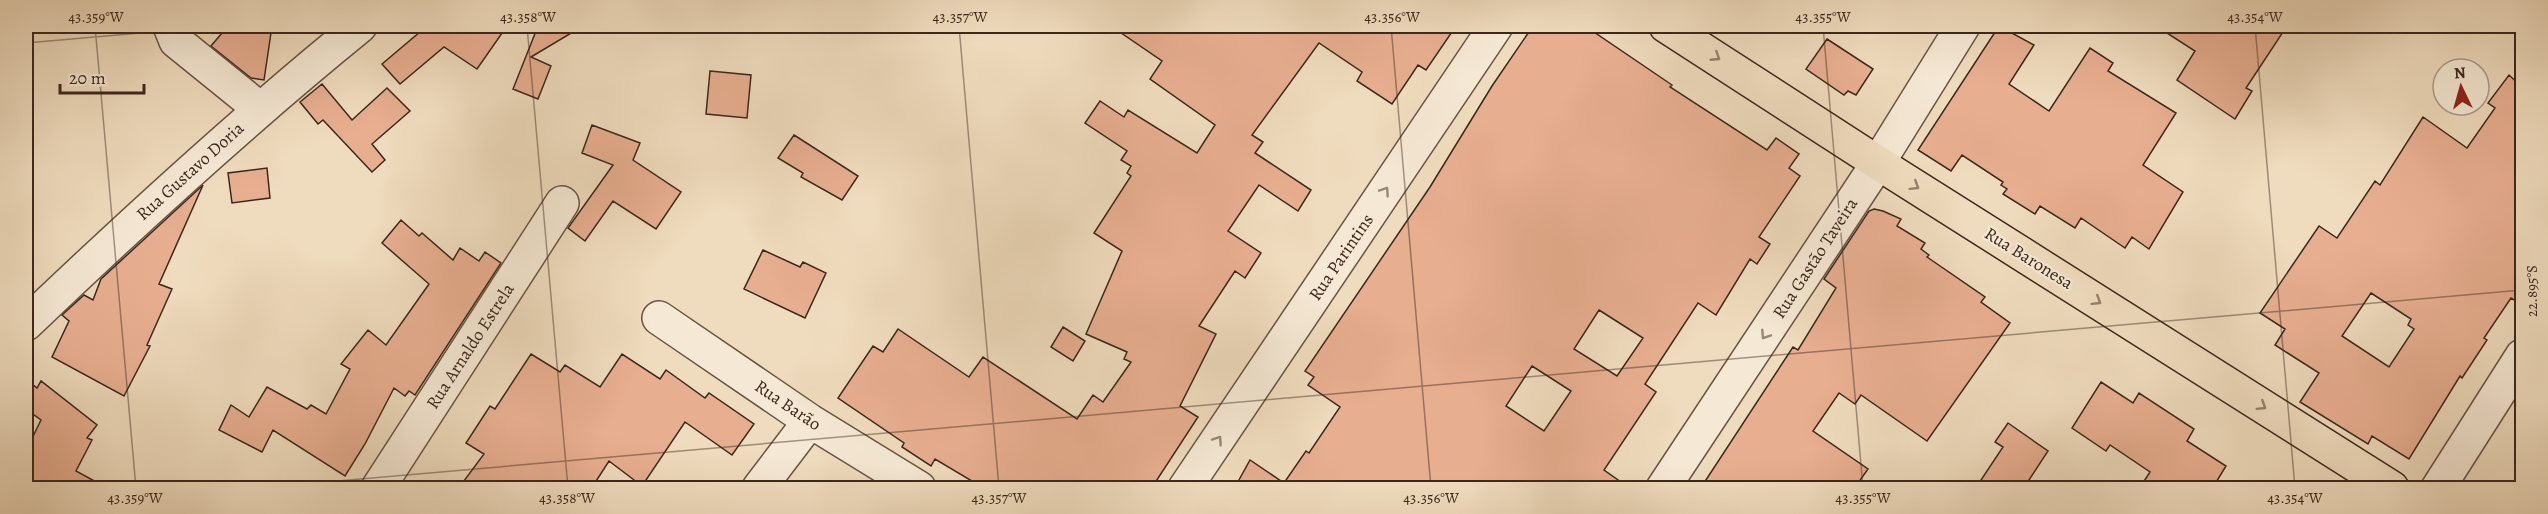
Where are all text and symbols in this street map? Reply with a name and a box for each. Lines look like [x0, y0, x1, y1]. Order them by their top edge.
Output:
text: 43.359°W [68, 7, 124, 27]
text: 43.358°W [500, 7, 556, 27]
text: 43.357°W [932, 7, 988, 27]
text: 43.356°W [1364, 7, 1420, 27]
text: 43.355°W [1795, 7, 1851, 27]
text: 43.354°W [2227, 7, 2283, 27]
one-way arrow [1709, 50, 1720, 61]
scale bar [60, 57, 144, 95]
north arrow [2431, 57, 2491, 117]
text: N [2453, 62, 2467, 85]
text: 20 m [69, 66, 106, 90]
street label: Rua Gustavo Doria [131, 116, 249, 226]
one-way arrow [1908, 179, 1919, 190]
one-way arrow [1378, 187, 1389, 198]
street label: Rua Gastão Taveira [1767, 193, 1863, 323]
street label: Rua Parintins [1303, 209, 1379, 305]
street label: Rua Baronesa [1980, 221, 2078, 295]
text: 22.895°S [2522, 265, 2542, 317]
street label: Rua Arnaldo Estrela [420, 278, 520, 414]
one-way arrow [2091, 294, 2101, 306]
one-way arrow [1761, 329, 1773, 339]
street label: Rua Barão [750, 374, 826, 436]
one-way arrow [2256, 398, 2266, 410]
one-way arrow [1211, 436, 1222, 447]
text: 43.359°W [107, 488, 163, 508]
text: 43.358°W [539, 488, 595, 508]
text: 43.357°W [971, 488, 1027, 508]
text: 43.356°W [1403, 488, 1459, 508]
text: 43.355°W [1835, 488, 1891, 508]
text: 43.354°W [2267, 488, 2323, 508]

